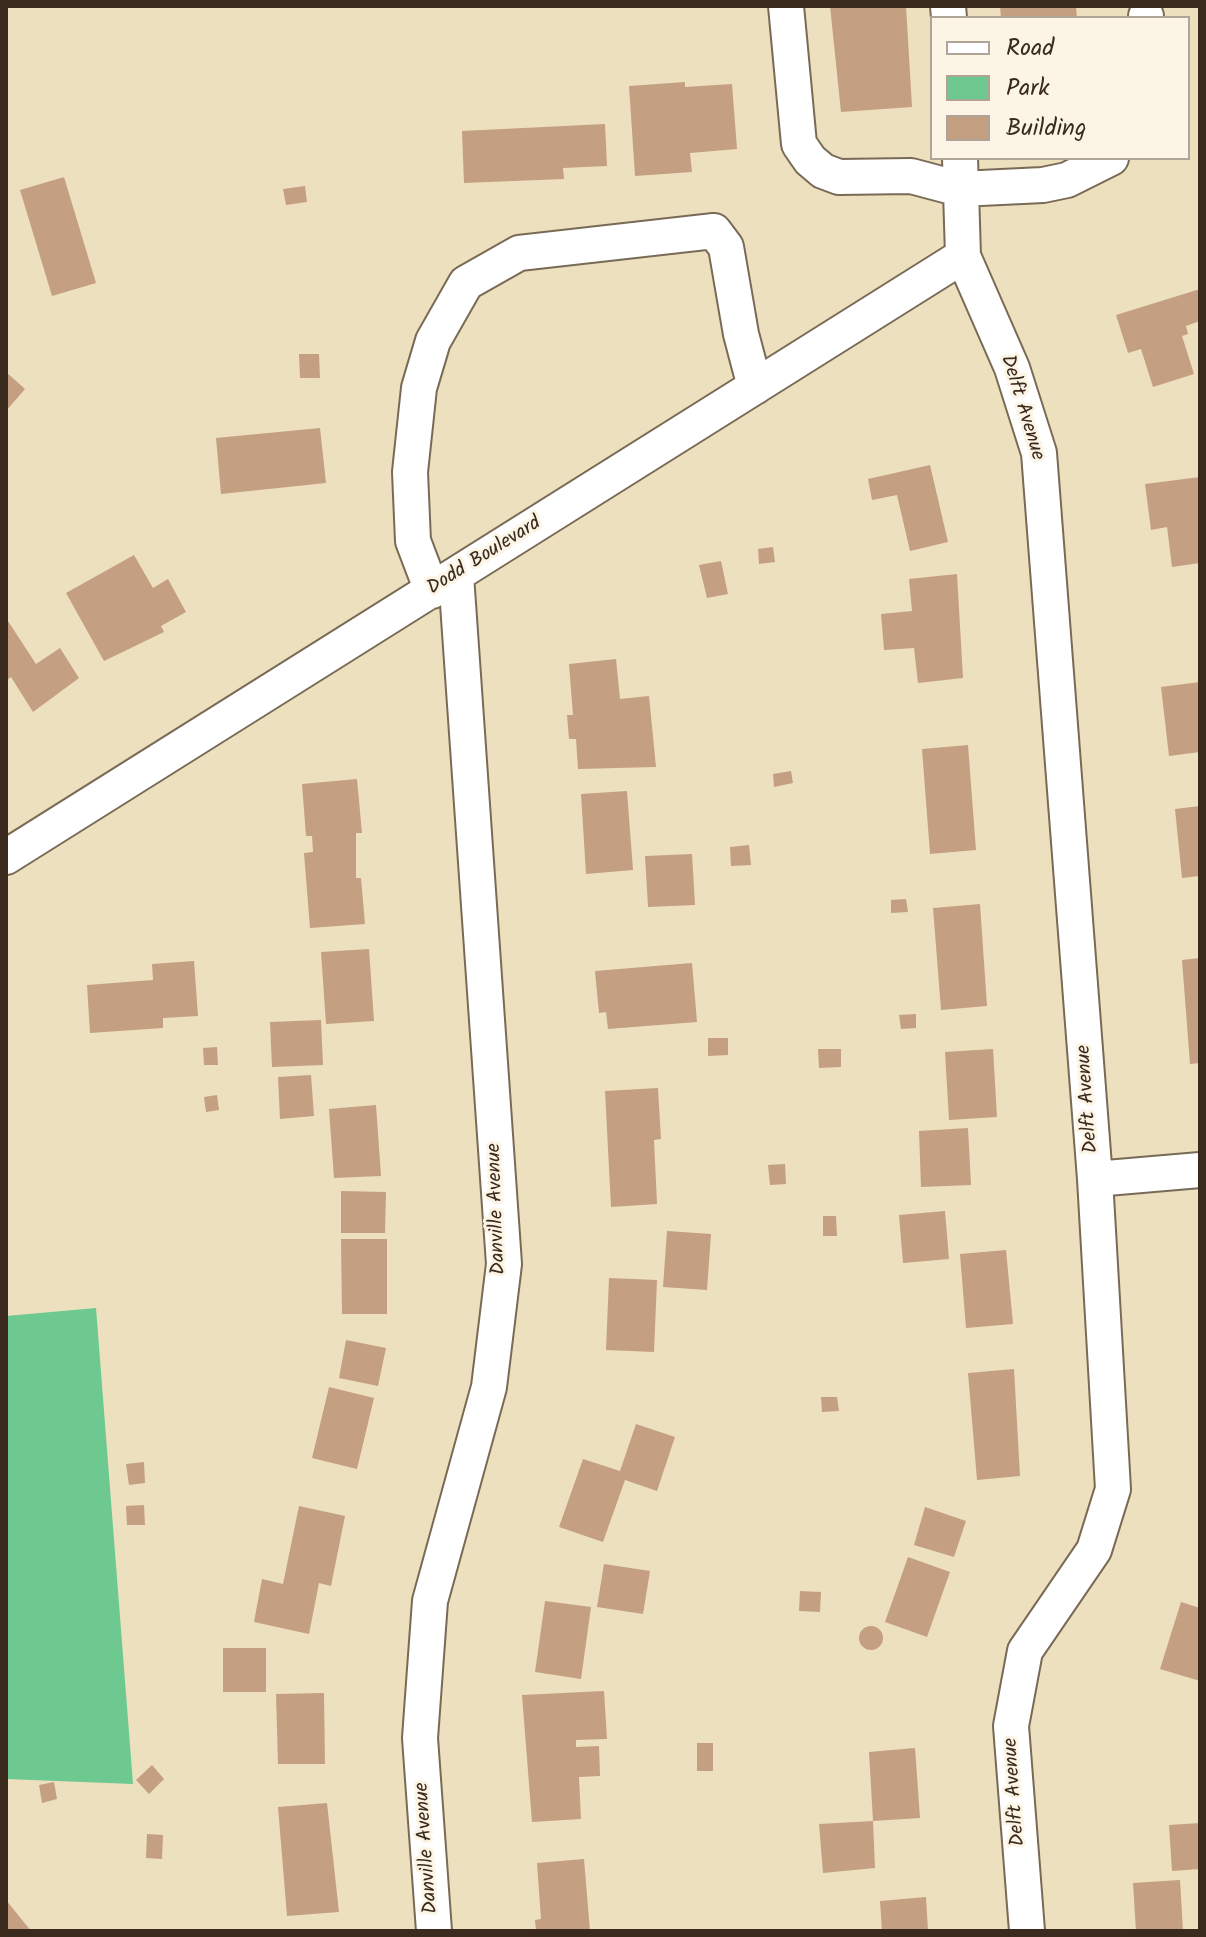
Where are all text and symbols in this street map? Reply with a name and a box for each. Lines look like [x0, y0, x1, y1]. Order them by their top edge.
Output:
legend [930, 16, 1190, 160]
text: Road [1006, 29, 1054, 68]
text: Park [1006, 69, 1050, 108]
text: Building [1006, 109, 1086, 148]
street label: Delft Avenue [994, 352, 1048, 464]
street label: Dodd Boulevard [424, 512, 546, 602]
street label: Delft Avenue [1073, 1044, 1105, 1154]
street label: Danville Avenue [484, 1143, 512, 1275]
street label: Delft Avenue [1000, 1737, 1032, 1847]
street label: Danville Avenue [411, 1781, 445, 1915]

